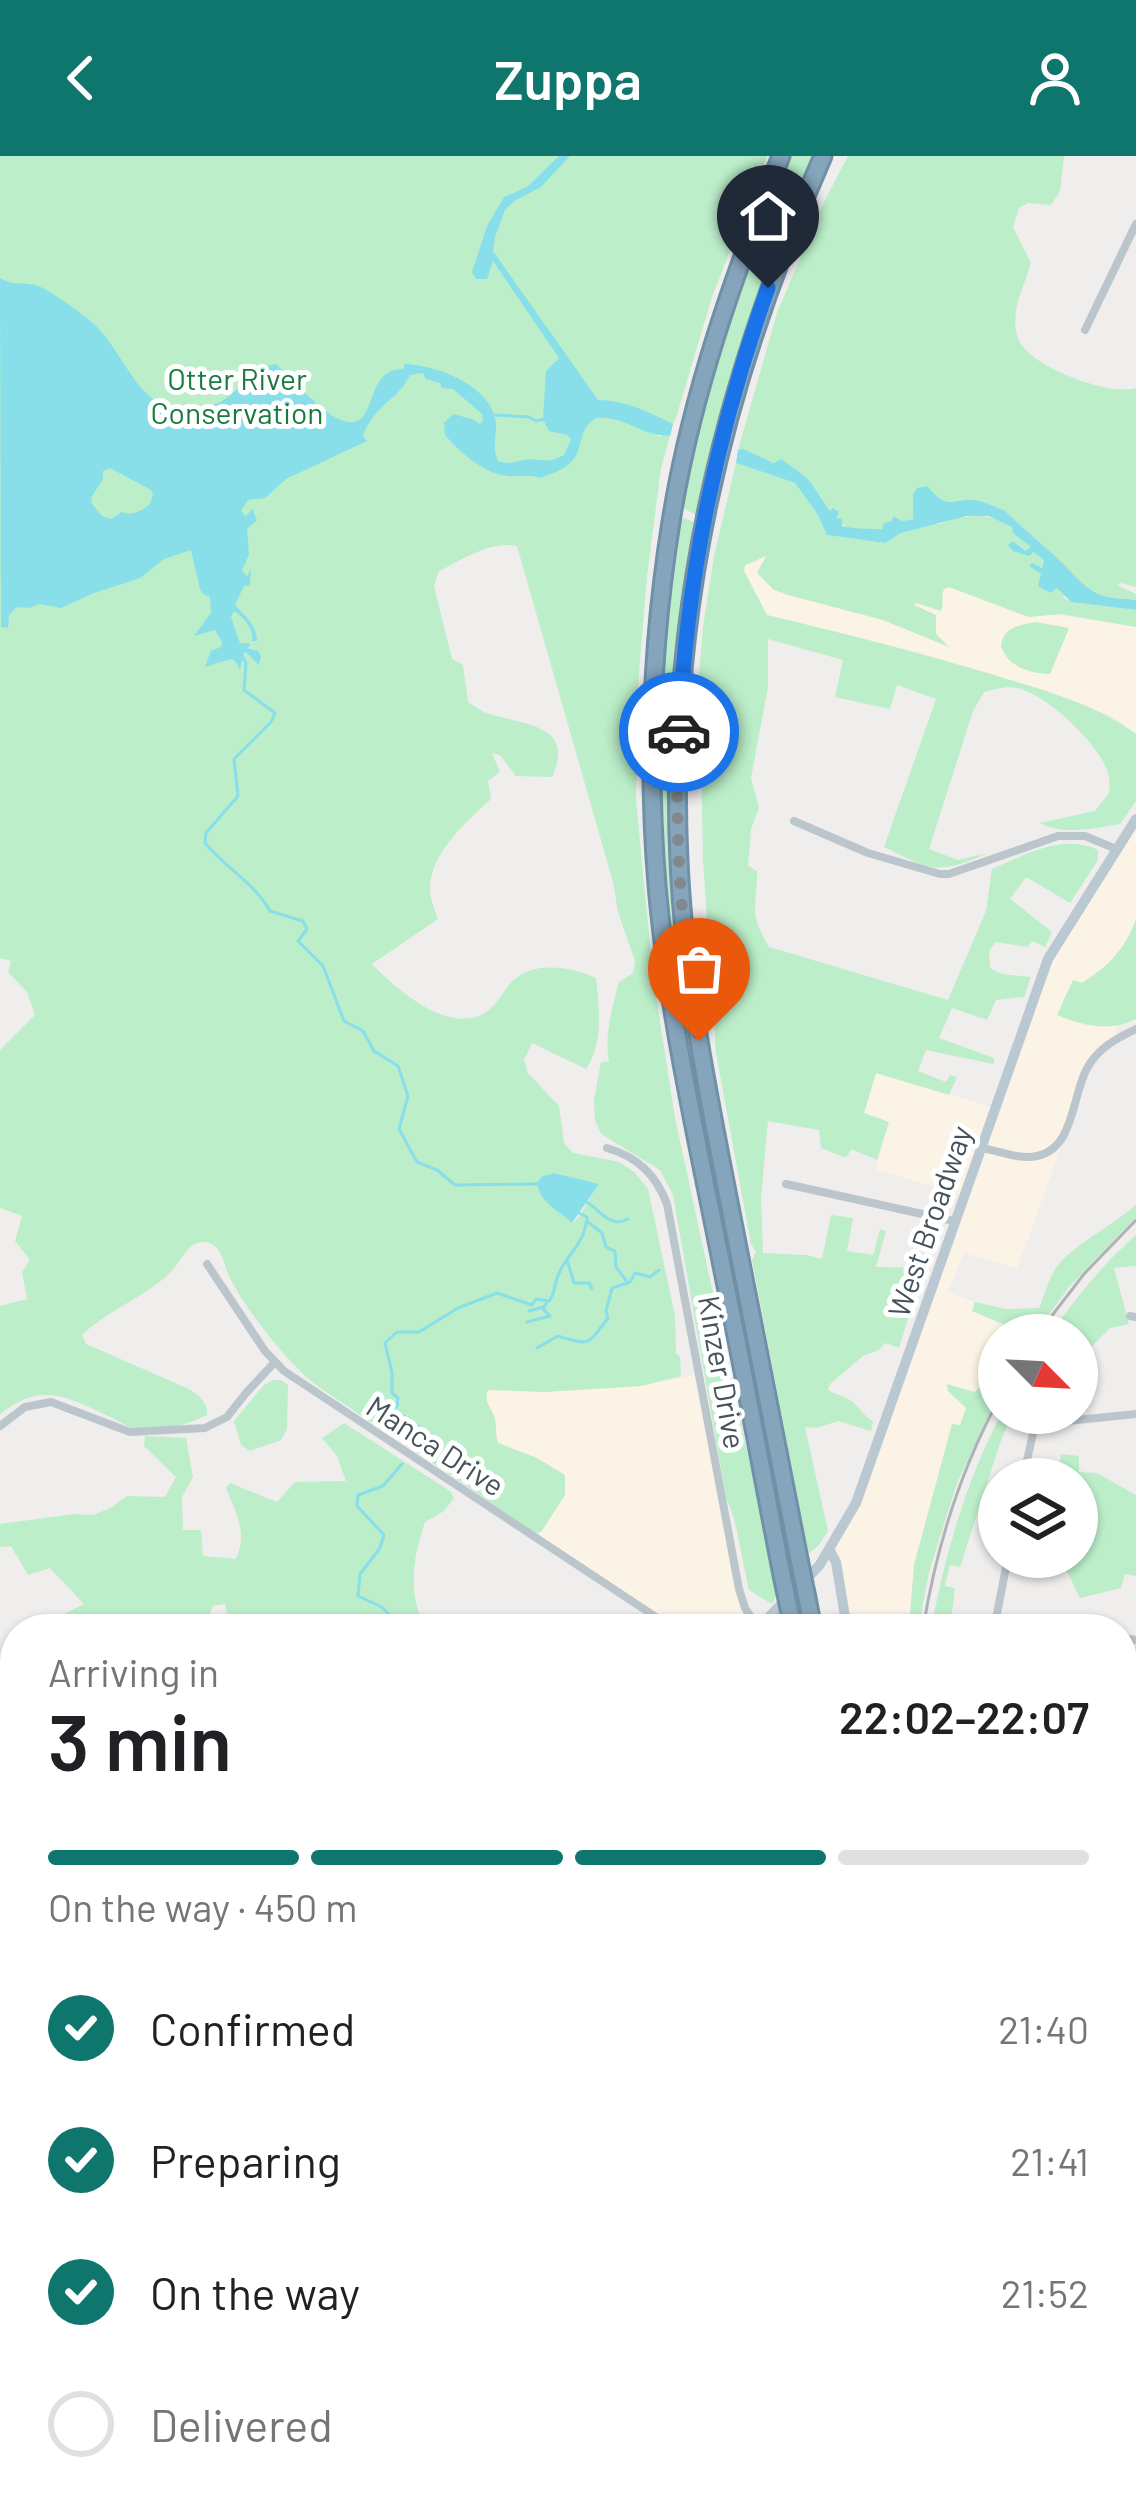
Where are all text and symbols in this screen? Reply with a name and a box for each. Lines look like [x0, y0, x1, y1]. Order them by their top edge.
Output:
icon: back [48, 45, 114, 111]
icon: person [1022, 45, 1088, 111]
text: Zuppa [494, 46, 642, 111]
pin [717, 165, 819, 288]
icon: home [735, 183, 801, 249]
park label: Otter River Conservation [150, 360, 324, 430]
courier [619, 672, 739, 792]
icon: car [646, 699, 712, 765]
pin [648, 918, 750, 1041]
icon: bag [666, 936, 732, 1002]
street label: West Broadway [879, 1121, 979, 1321]
street label: Kinzer Drive [692, 1292, 754, 1452]
north arrow [978, 1314, 1098, 1434]
map controls [978, 1314, 1098, 1578]
street label: Manca Drive [361, 1387, 511, 1503]
button: layers [978, 1458, 1098, 1578]
text: Arriving in [48, 1648, 219, 1695]
text: 22:02–22:07 [839, 1689, 1089, 1743]
text: 3 min [48, 1693, 232, 1787]
text: On the way · 450 m [48, 1883, 357, 1930]
icon: check [48, 1995, 114, 2061]
text: Confirmed [150, 2001, 355, 2055]
text: 21:40 [998, 2005, 1089, 2052]
icon: check [48, 2127, 114, 2193]
text: Preparing [150, 2133, 341, 2187]
text: 21:41 [1010, 2137, 1089, 2184]
icon: check [48, 2259, 114, 2325]
text: On the way [150, 2265, 360, 2319]
text: 21:52 [1001, 2269, 1089, 2316]
text: Delivered [150, 2397, 333, 2451]

